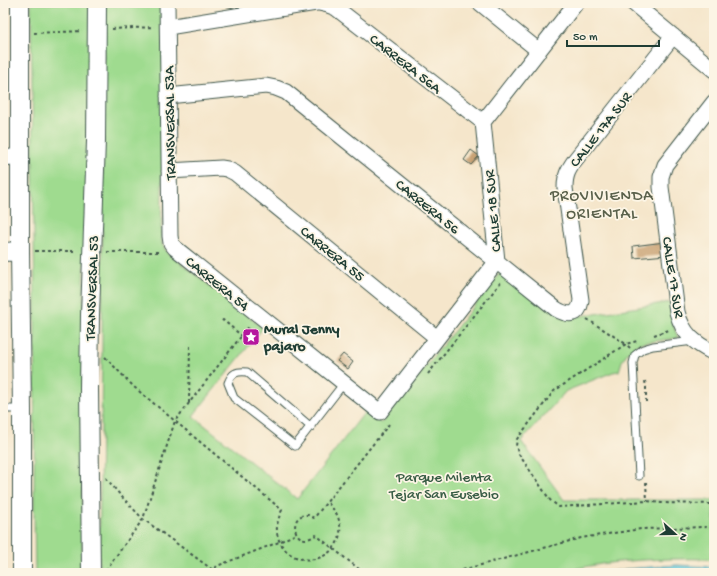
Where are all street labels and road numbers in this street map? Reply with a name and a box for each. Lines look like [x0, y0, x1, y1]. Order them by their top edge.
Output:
street label: CARRERA 56A [365, 31, 445, 99]
street label: TRANSVERSAL 53A [161, 65, 181, 181]
street label: CALLE 17A SUR [567, 88, 637, 171]
street label: CALLE 18 SUR [481, 168, 507, 253]
street label: CARRERA 56 [391, 176, 463, 239]
street label: CARRERA 55 [296, 223, 368, 286]
street label: TRANSVERSAL 53 [82, 235, 104, 342]
street label: CALLE 17 SUR [657, 236, 687, 320]
street label: CARRERA 54 [181, 253, 252, 316]

